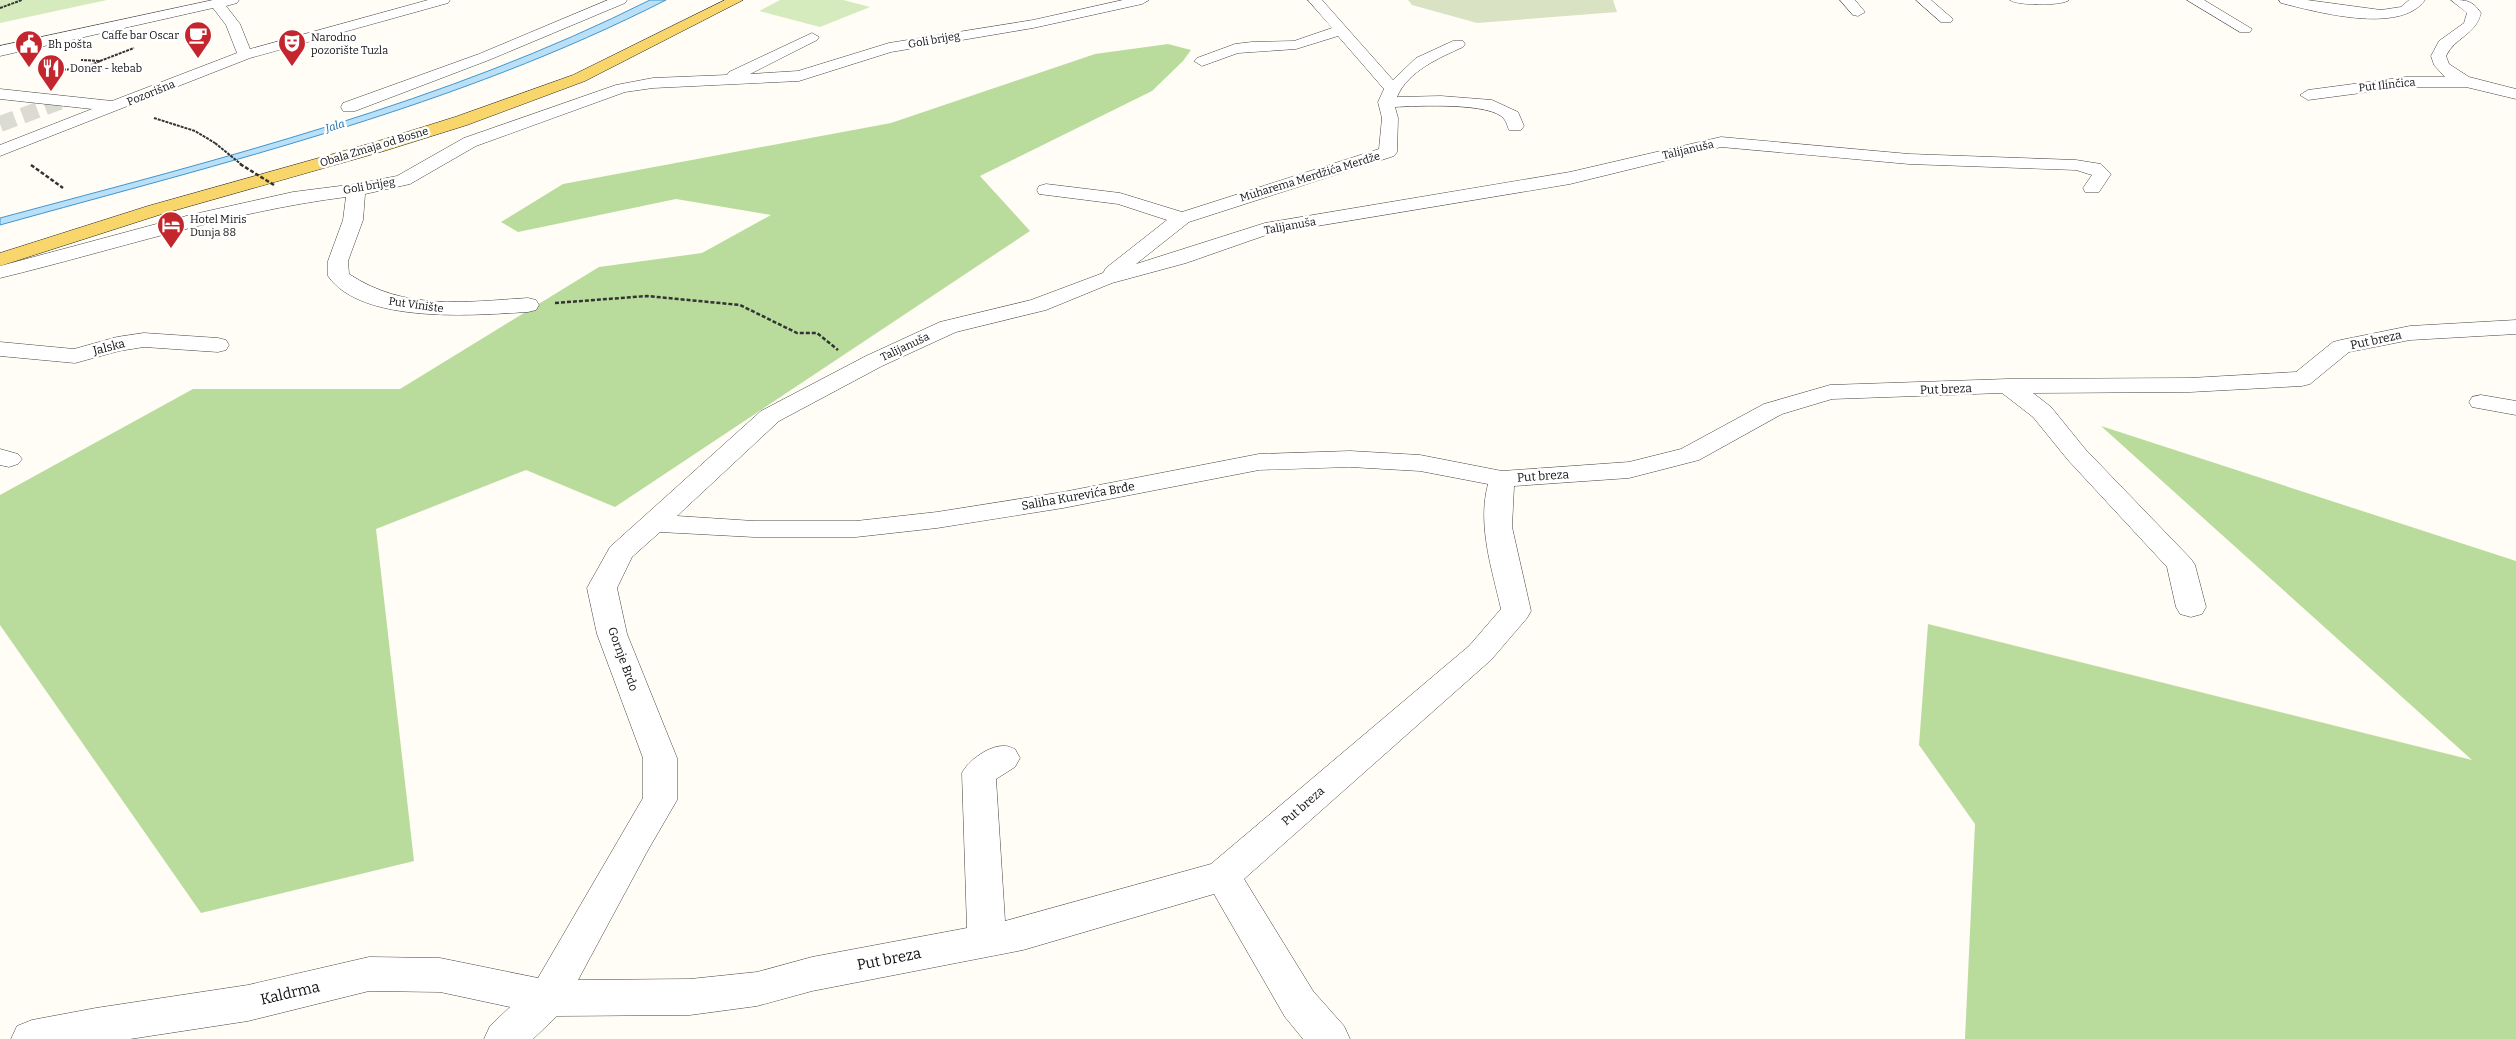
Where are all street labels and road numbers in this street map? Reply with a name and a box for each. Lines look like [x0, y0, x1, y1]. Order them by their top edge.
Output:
street label: Goli brijeg [907, 29, 961, 51]
street label: Put Ilinčica [2358, 76, 2416, 94]
street label: Pozorišna [125, 77, 177, 109]
street label: Obala Zmaja od Bosne [318, 124, 430, 170]
street label: Talijanuša [1661, 138, 1715, 162]
street label: Muharema Merdžića Merdže [1238, 149, 1382, 205]
street label: Goli brijeg [342, 175, 396, 197]
street label: Talijanuša [1263, 215, 1317, 237]
street label: Put Vinište [388, 295, 444, 315]
street label: Put breza [2349, 328, 2403, 352]
street label: Talijanuša [878, 330, 932, 364]
street label: Jalska [91, 336, 127, 358]
street label: Put breza [1920, 381, 1973, 397]
street label: Put breza [1517, 467, 1570, 485]
street label: Saliha Kurevića Brđe [1020, 479, 1136, 513]
street label: Gornje Brdo [605, 625, 641, 693]
street label: Put breza [1279, 783, 1328, 828]
street label: Put breza [855, 944, 923, 974]
street label: Kaldrma [259, 977, 321, 1009]

